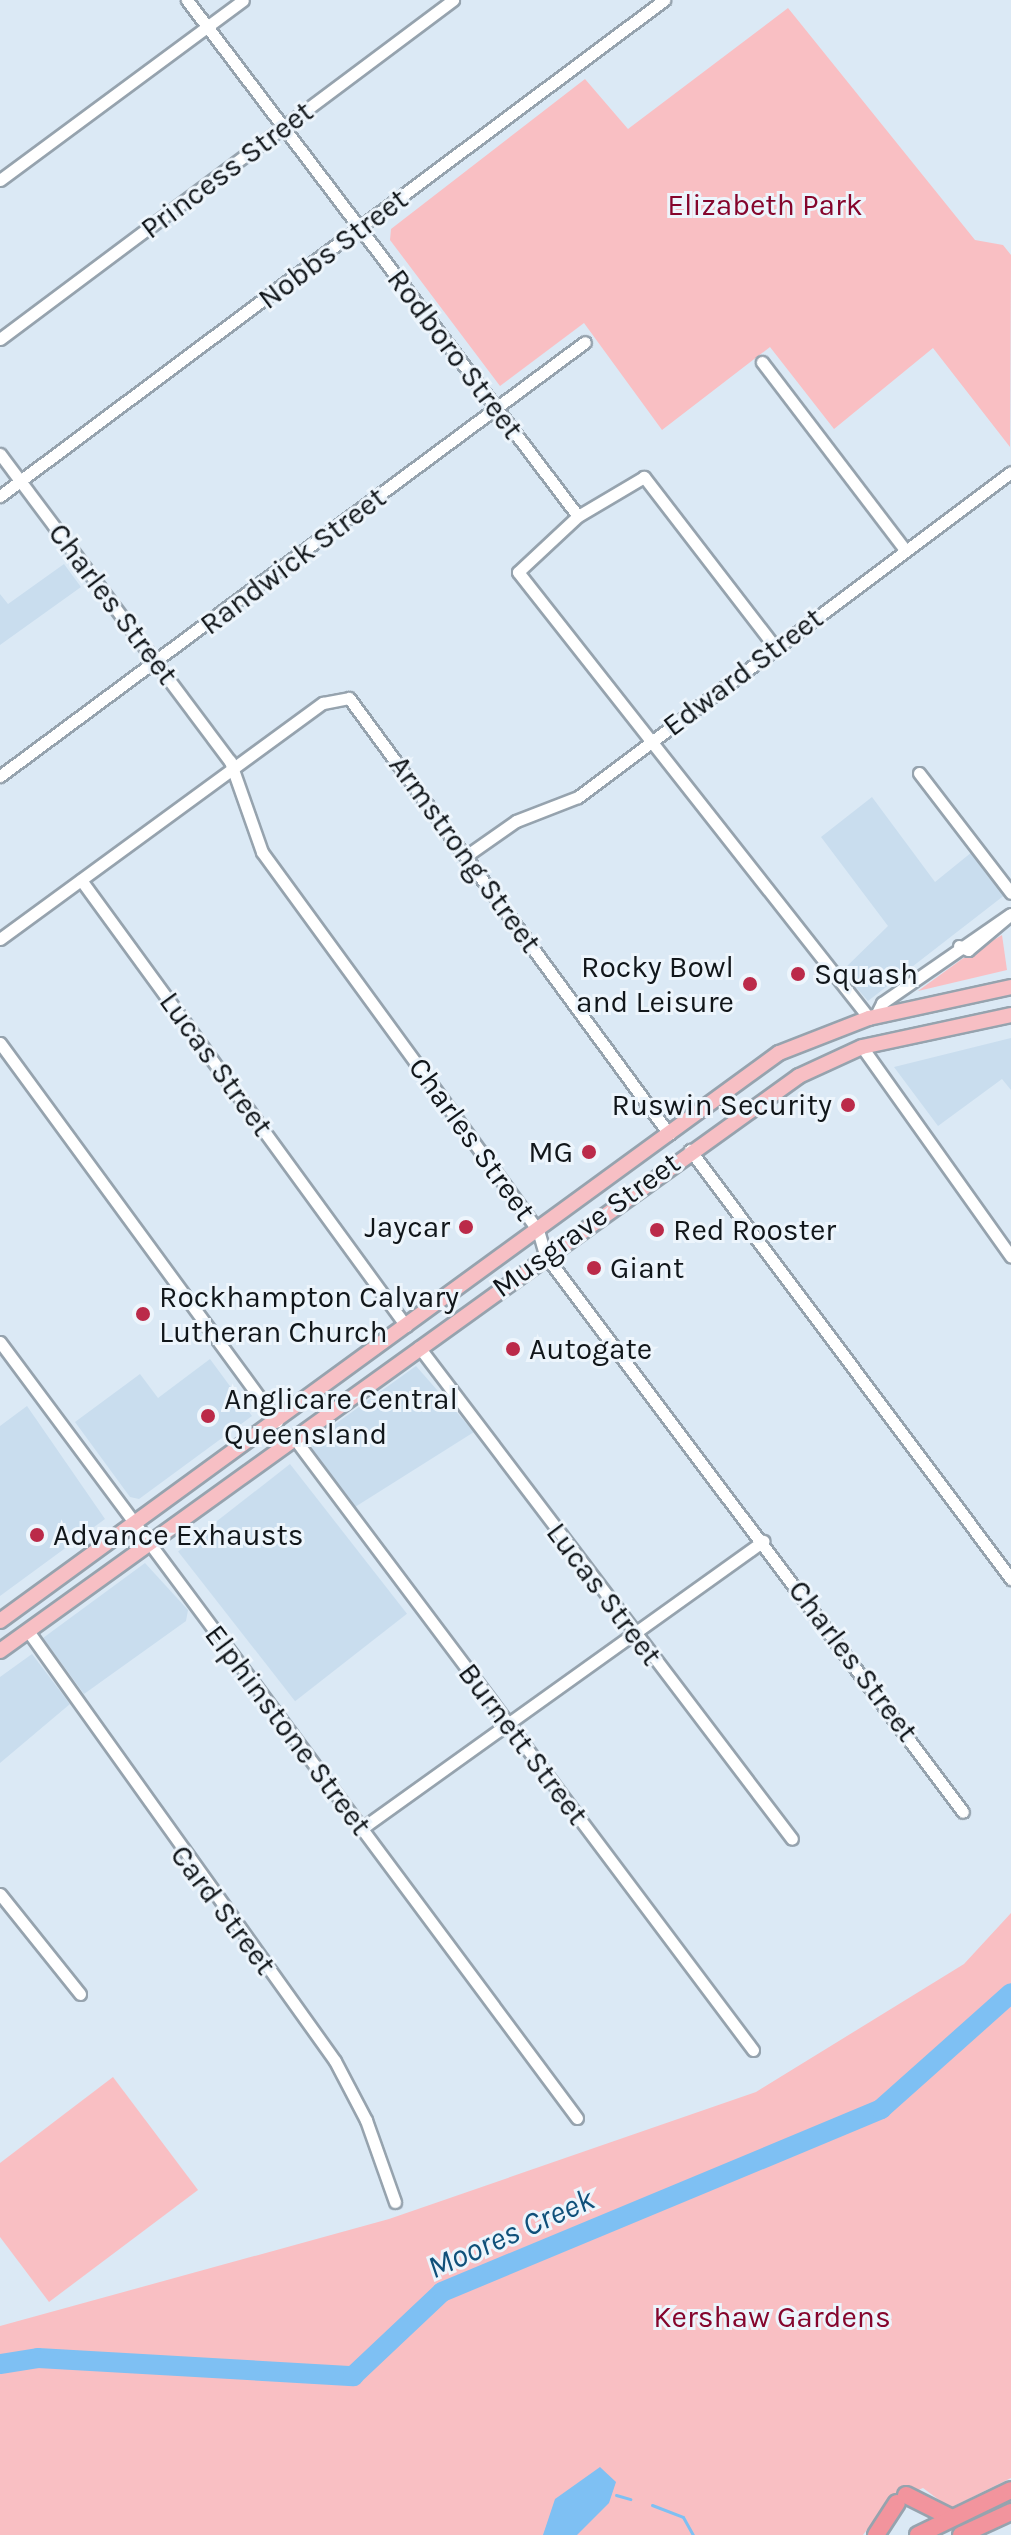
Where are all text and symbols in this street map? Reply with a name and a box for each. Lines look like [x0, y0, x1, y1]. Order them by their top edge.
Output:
street label: Princess Street [134, 94, 320, 246]
street label: Nobbs Street [251, 181, 415, 317]
park label: Elizabeth Park [667, 187, 863, 223]
street label: Rodboro Street [379, 262, 531, 446]
street label: Randwick Street [193, 479, 393, 643]
street label: Charles Street [41, 516, 185, 692]
street label: Edward Street [656, 600, 830, 744]
street label: Armstrong Street [381, 748, 549, 960]
place label: Rocky Bowl and Leisure [576, 949, 734, 1020]
place label: Squash [814, 956, 918, 992]
marker: Squash [789, 965, 807, 983]
marker: Rocky Bowl and Leisure [741, 975, 759, 993]
street label: Lucas Street [152, 985, 280, 1143]
street label: Charles Street [401, 1050, 543, 1228]
place label: Ruswin Security [612, 1087, 832, 1123]
marker: Ruswin Security [839, 1096, 857, 1114]
place label: MG [528, 1134, 573, 1170]
marker: MG [580, 1143, 598, 1161]
street label: Musgrave Street [485, 1145, 687, 1305]
place label: Jaycar [365, 1209, 450, 1245]
place label: Red Rooster [673, 1212, 836, 1248]
marker: Jaycar [457, 1218, 475, 1236]
marker: Red Rooster [648, 1221, 666, 1239]
place label: Giant [610, 1250, 684, 1286]
marker: Giant [585, 1259, 603, 1277]
place label: Rockhampton Calvary Lutheran Church [159, 1279, 459, 1350]
marker: Rockhampton Calvary Lutheran Church [134, 1305, 152, 1323]
place label: Autogate [529, 1331, 652, 1367]
marker: Autogate [504, 1340, 522, 1358]
place label: Anglicare Central Queensland [224, 1381, 458, 1452]
marker: Anglicare Central Queensland [199, 1407, 217, 1425]
street label: Lucas Street [539, 1516, 669, 1672]
place label: Advance Exhausts [53, 1517, 304, 1553]
marker: Advance Exhausts [28, 1526, 46, 1544]
street label: Charles Street [781, 1573, 925, 1749]
street label: Elphinstone Street [197, 1618, 379, 1842]
street label: Burnett Street [450, 1656, 596, 1832]
street label: Card Street [163, 1838, 283, 1982]
water label: Moores Creek [422, 2180, 600, 2288]
park label: Kershaw Gardens [653, 2299, 891, 2335]

